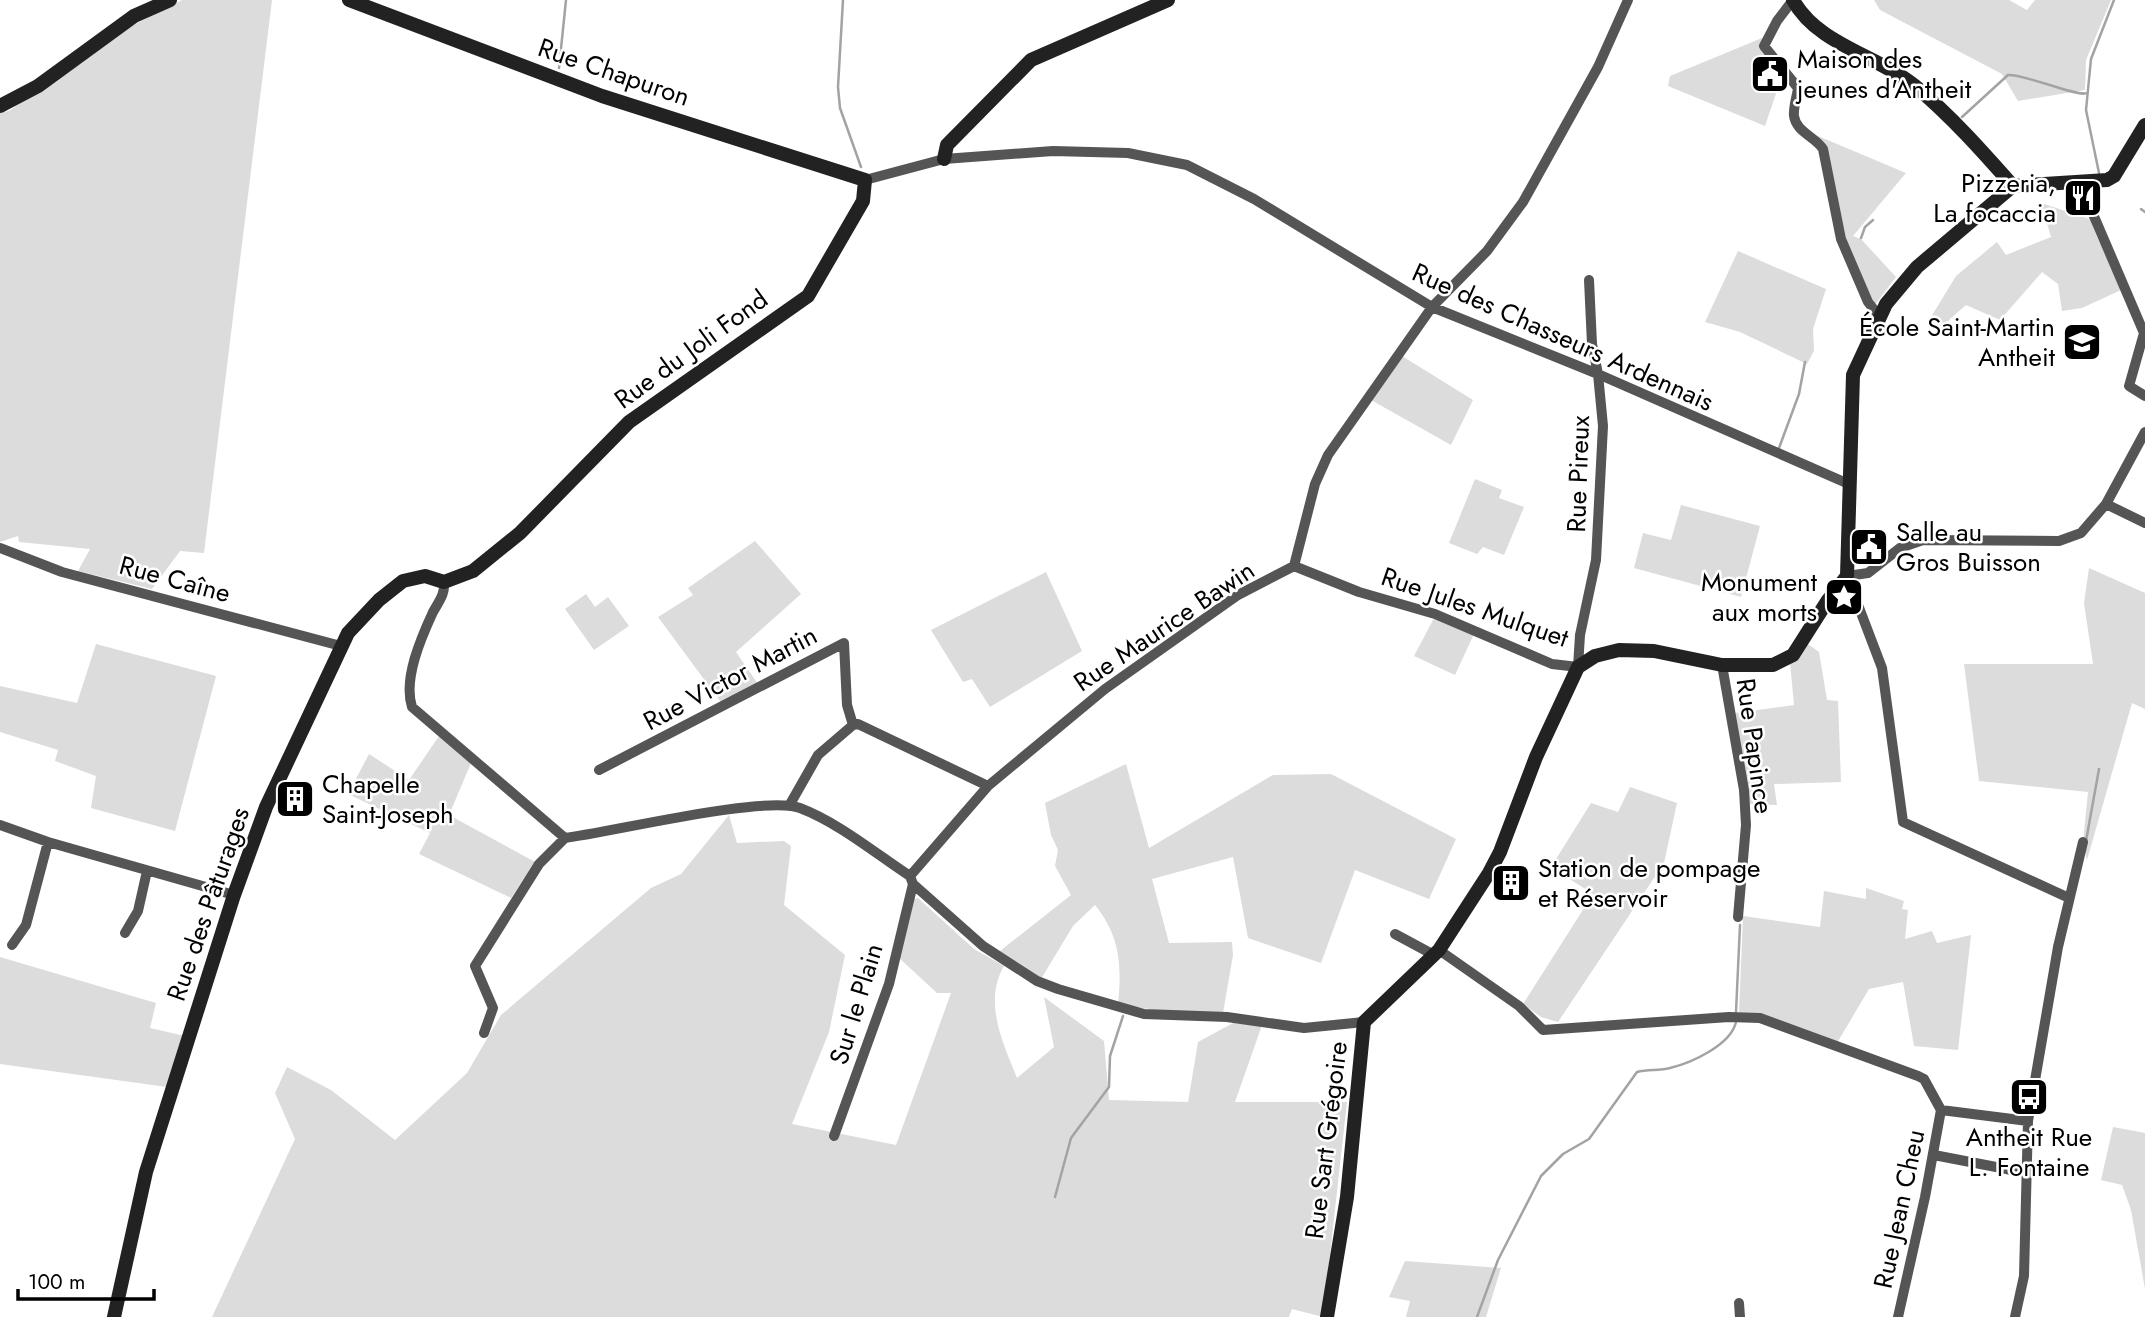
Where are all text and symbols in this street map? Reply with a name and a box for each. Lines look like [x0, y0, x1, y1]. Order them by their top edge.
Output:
street label: Rue Chapuron [533, 28, 695, 116]
place label: Maison des jeunes d'Antheit [1795, 40, 1972, 108]
public building icon: Maison des jeunes d'Antheit [1749, 53, 1791, 95]
place label: Pizzeria, La focaccia [1933, 164, 2056, 232]
restaurant icon: Pizzeria, La focaccia [2062, 177, 2104, 219]
street label: Rue des Chasseurs Ardennais [1406, 253, 1720, 421]
street label: Rue du Joli Fond [606, 280, 776, 418]
place label: École Saint-Martin Antheit [1859, 308, 2056, 376]
school or university icon: École Saint-Martin Antheit [2061, 321, 2103, 363]
street label: Rue Pireux [1557, 415, 1599, 533]
place label: Salle au Gros Buisson [1896, 513, 2041, 581]
public building icon: Salle au Gros Buisson [1848, 526, 1890, 568]
street label: Rue Caîne [115, 546, 235, 612]
street label: Rue Maurice Bawin [1066, 551, 1262, 701]
street label: Rue Jules Mulquet [1376, 557, 1574, 657]
place label: Monument aux morts [1701, 563, 1818, 631]
place icon: Monument aux morts [1823, 576, 1865, 618]
street label: Rue Victor Martin [636, 616, 824, 740]
street label: Rue Papince [1727, 676, 1783, 816]
place label: Chapelle Saint-Joseph [322, 765, 454, 833]
building icon: Chapelle Saint-Joseph [274, 778, 316, 820]
street label: Rue des Pâturages [157, 802, 259, 1006]
place label: Station de pompage et Réservoir [1538, 849, 1760, 917]
building icon: Station de pompage et Réservoir [1490, 862, 1532, 904]
street label: Sur le Plain [820, 939, 892, 1069]
street label: Rue Sart Grégoire [1295, 1039, 1357, 1241]
bus stop icon: Antheit Rue L. Fontaine [2008, 1076, 2050, 1118]
place label: Antheit Rue L. Fontaine [1966, 1118, 2092, 1186]
street label: Rue Jean Cheu [1864, 1126, 1934, 1292]
scale bar [18, 1258, 154, 1302]
text: 100 m [28, 1267, 85, 1297]

